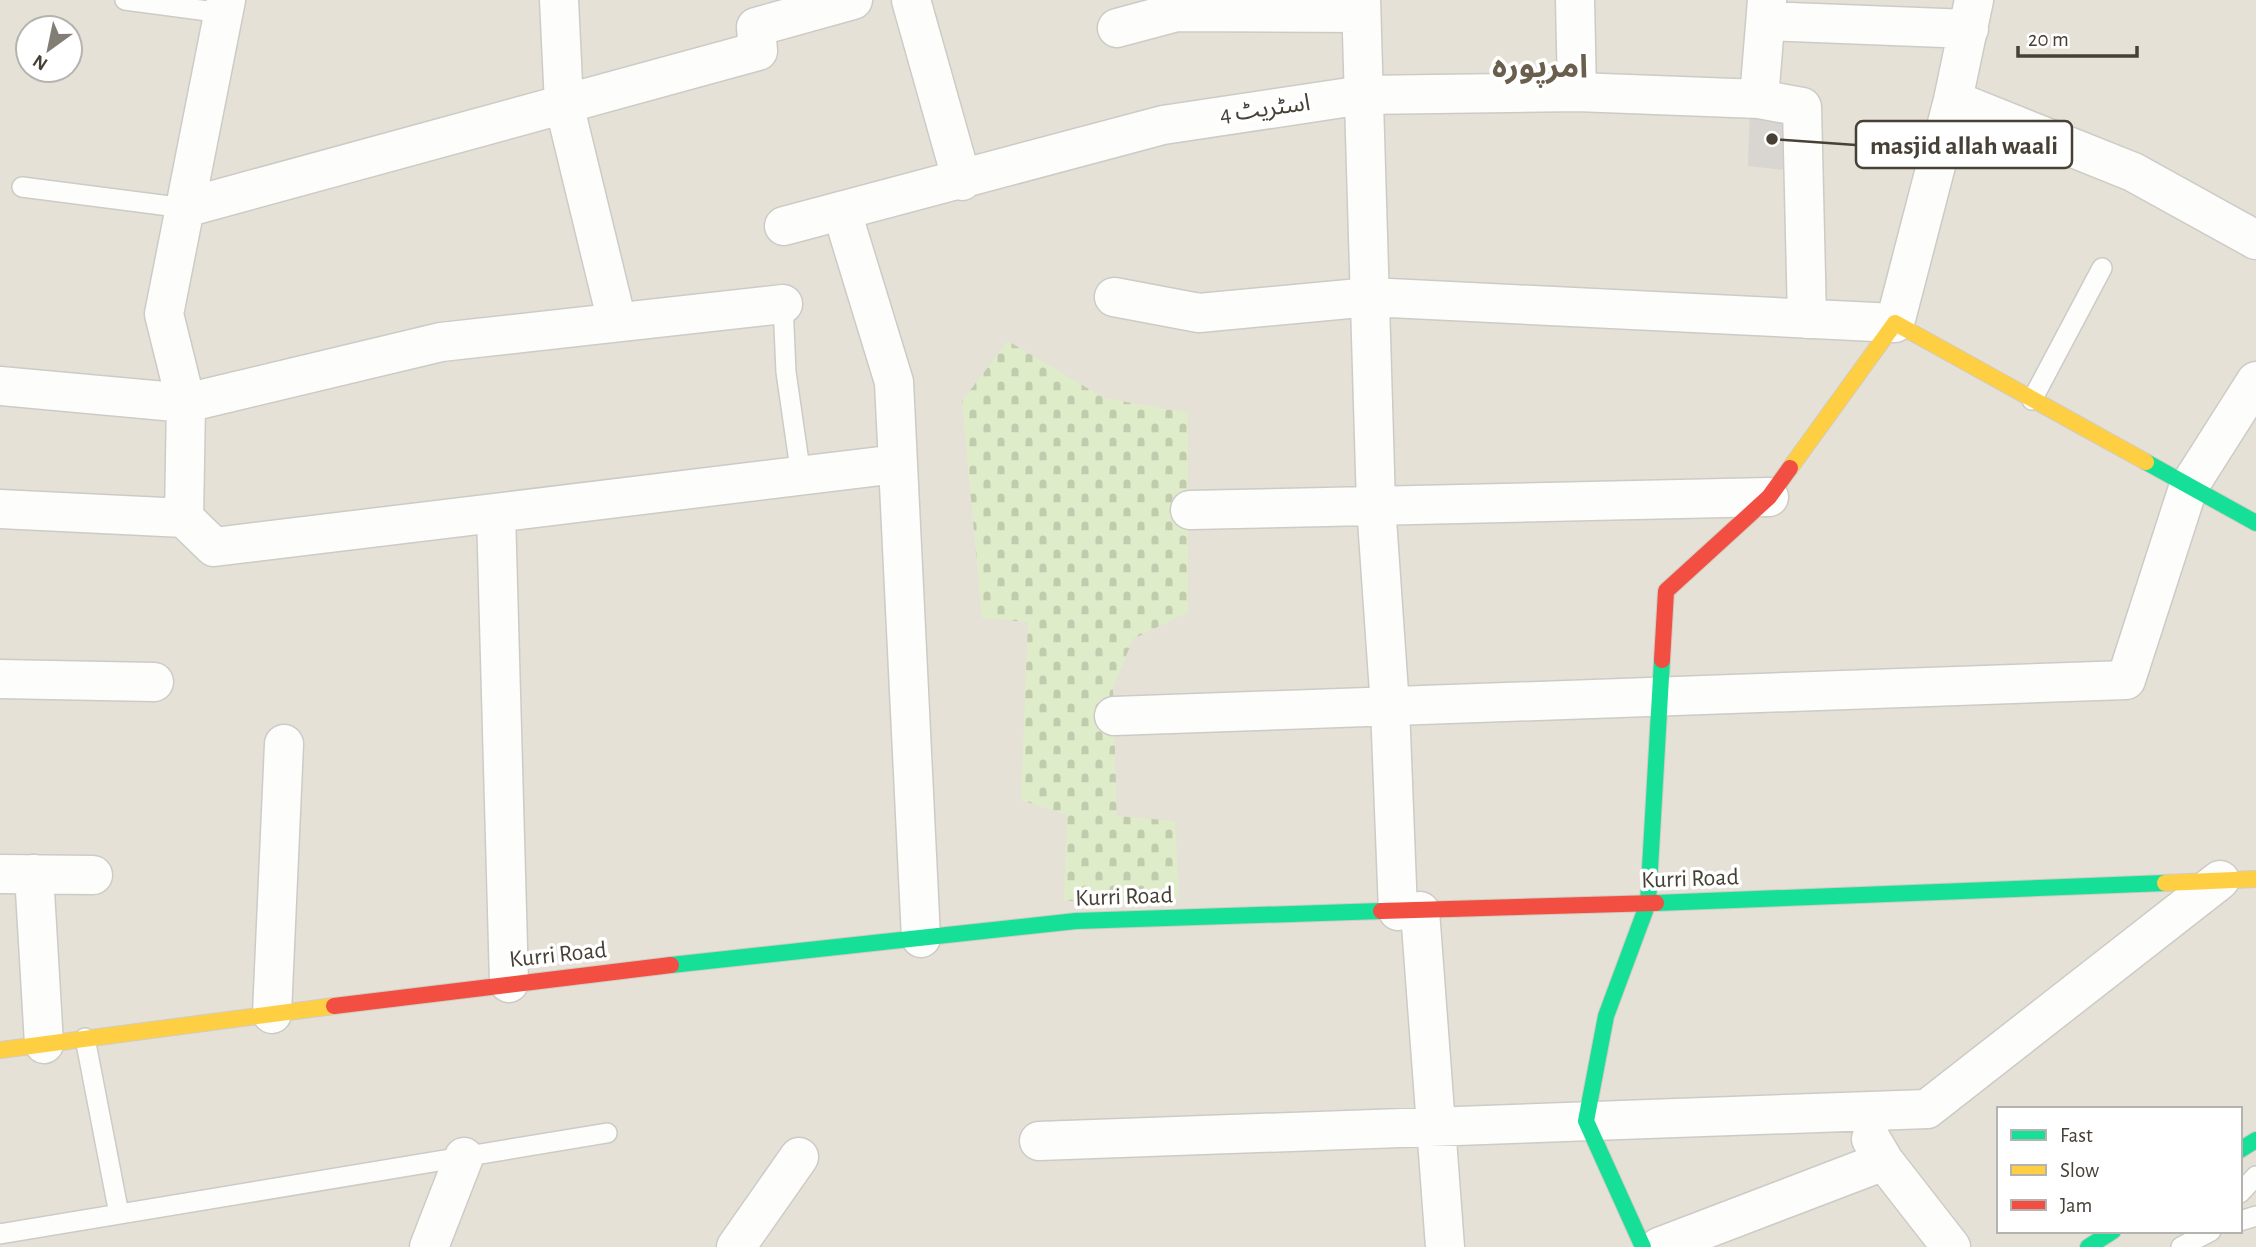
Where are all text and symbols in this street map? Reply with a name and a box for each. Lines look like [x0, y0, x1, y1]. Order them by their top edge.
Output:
north arrow [14, 14, 84, 84]
scale bar [2018, 14, 2137, 58]
text: 20 m [2028, 29, 2069, 50]
text: N [30, 50, 51, 74]
district label: امرپورہ [1492, 51, 1588, 88]
street label: اسٹریٹ 4 [1218, 91, 1312, 128]
callout: masjid allah waali [1856, 121, 2072, 168]
text: masjid allah waali [1870, 133, 2058, 159]
street label: Kurri Road [1641, 865, 1739, 893]
street label: Kurri Road [1075, 883, 1173, 911]
street label: Kurri Road [508, 938, 608, 972]
legend [1997, 1107, 2242, 1233]
text: Fast [2060, 1125, 2093, 1146]
text: Slow [2060, 1160, 2099, 1181]
text: Jam [2060, 1195, 2092, 1216]

